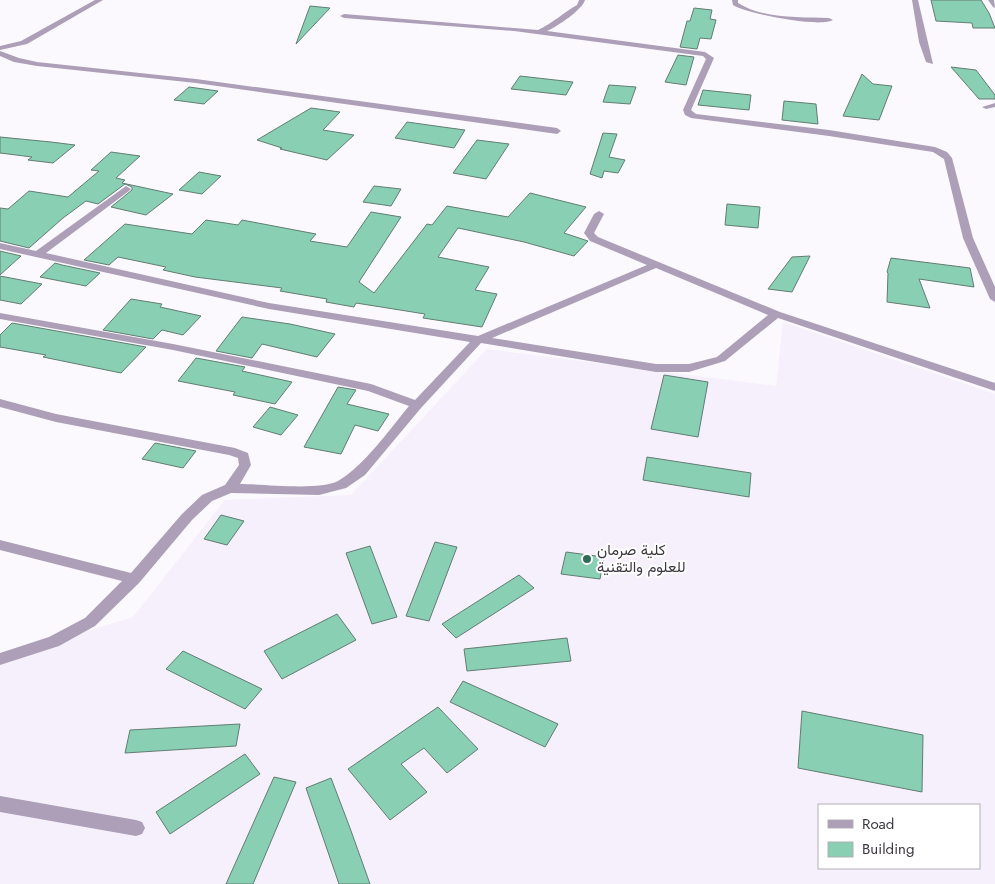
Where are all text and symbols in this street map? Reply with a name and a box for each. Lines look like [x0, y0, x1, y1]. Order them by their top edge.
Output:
place label: كلية صرمان للعلوم والتقنية [597, 539, 685, 578]
marker: كلية صرمان للعلوم والتقنية [581, 553, 593, 565]
legend [818, 804, 980, 869]
text: Road [862, 813, 894, 835]
text: Building [862, 838, 914, 860]

